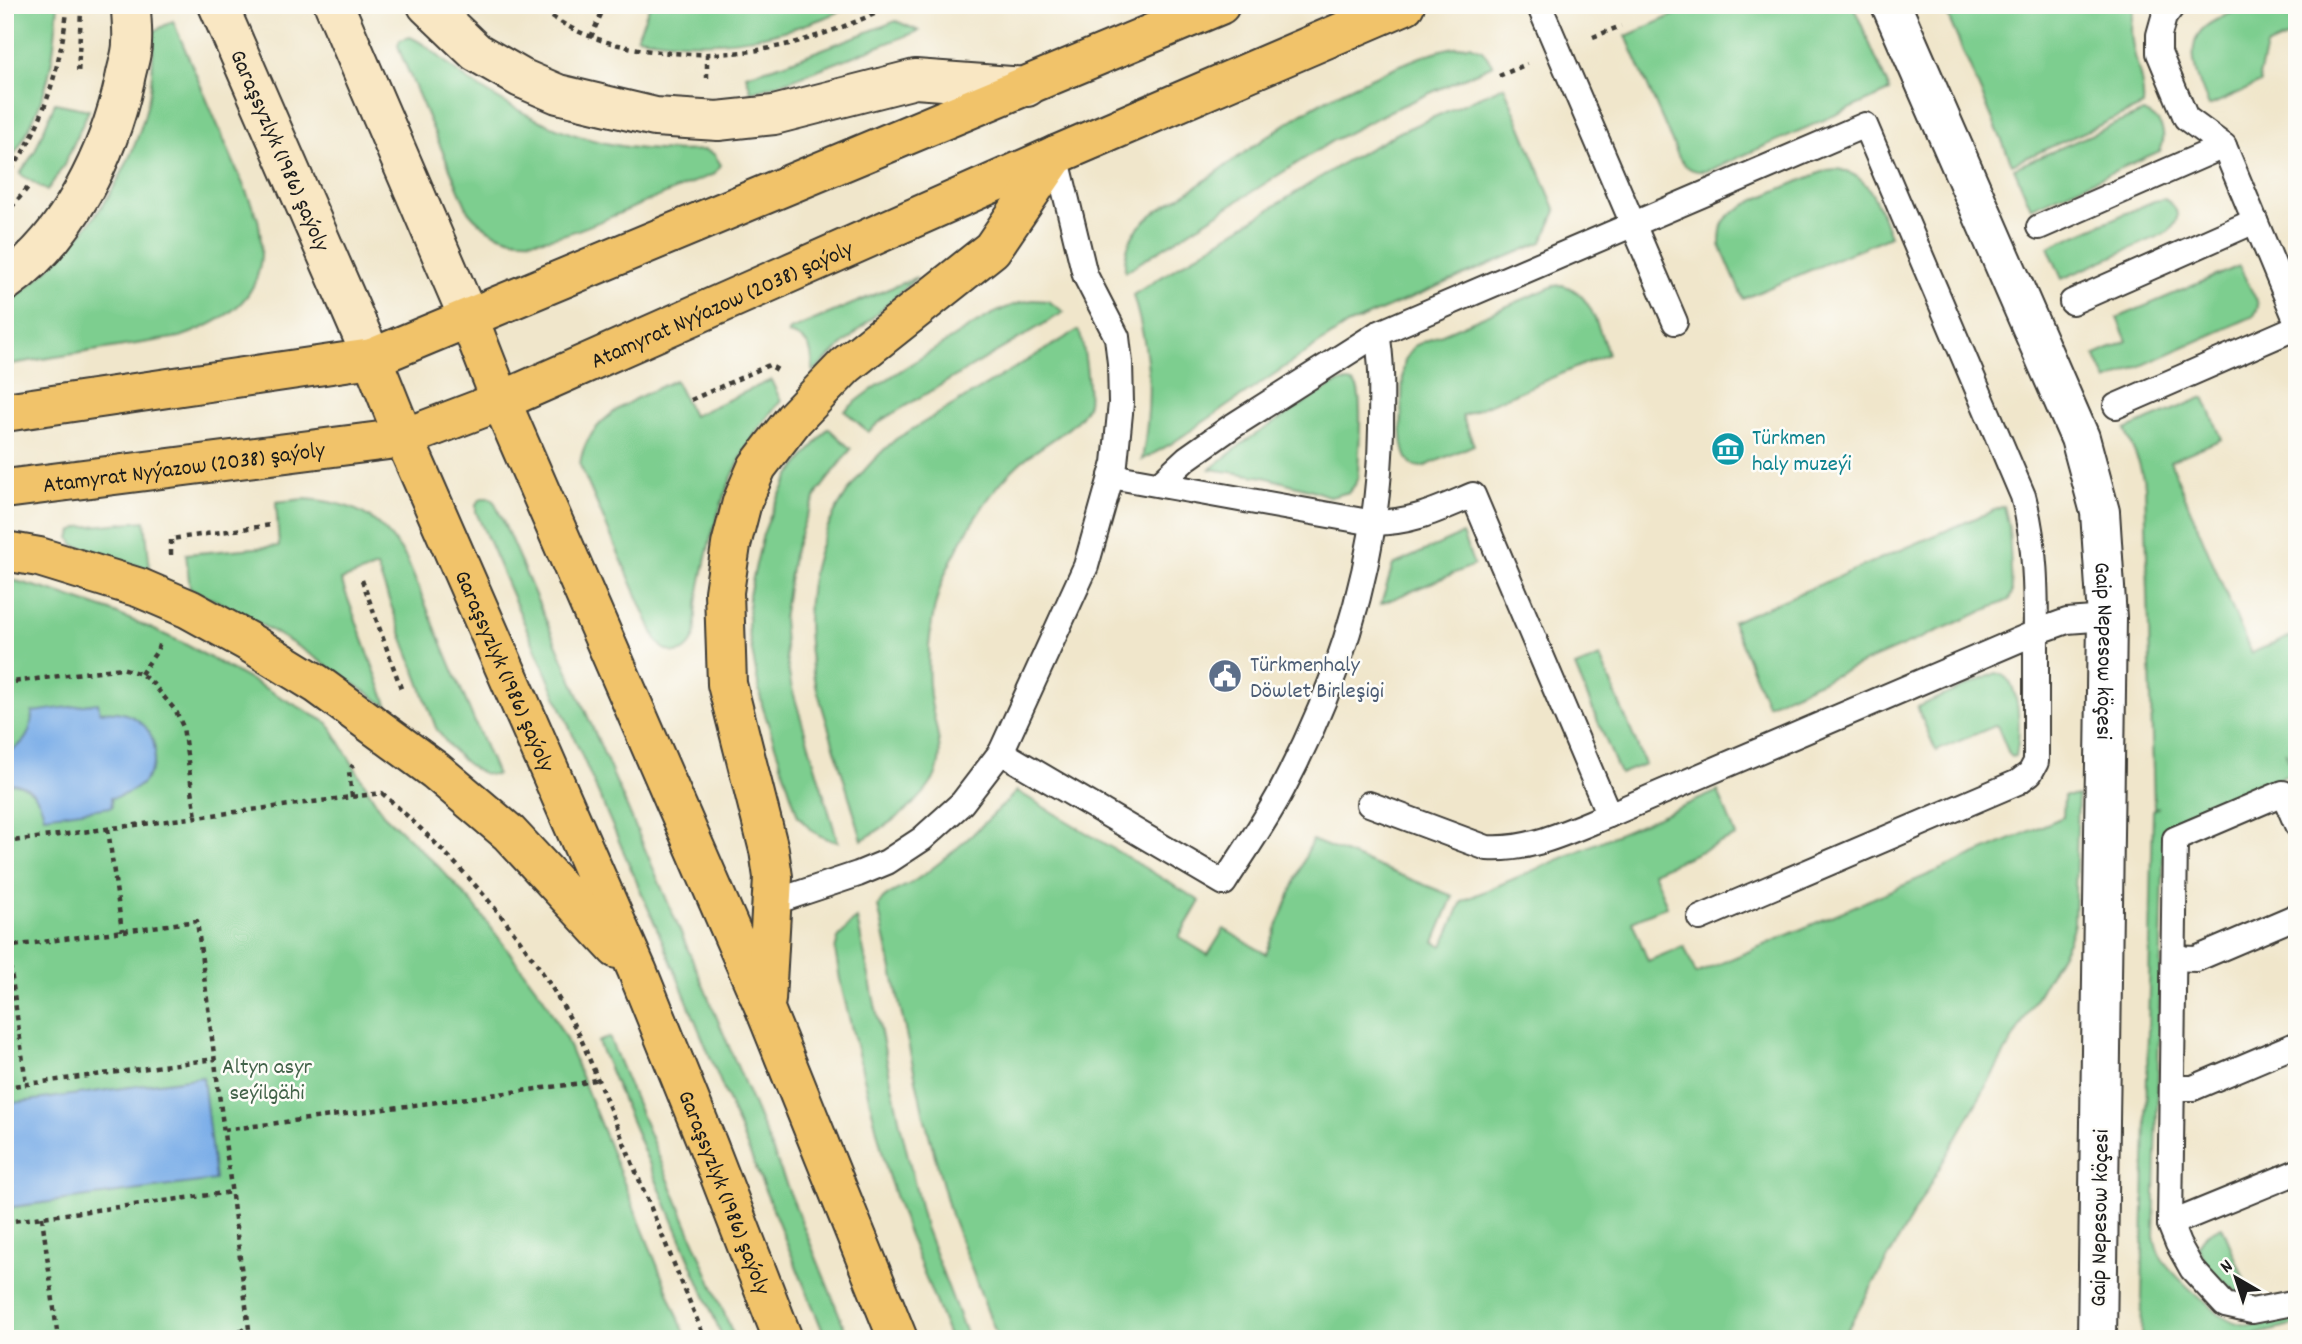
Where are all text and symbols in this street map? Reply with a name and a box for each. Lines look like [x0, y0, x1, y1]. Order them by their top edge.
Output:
street label: Garaşsyzlyk (1986) şaýoly [219, 45, 337, 258]
street label: Atamyrat Nyýazow (2038) şaýoly [586, 234, 860, 379]
place label: Türkmen haly muzeýi [1752, 423, 1851, 482]
museum icon: Türkmen haly muzeýi [1709, 430, 1747, 468]
street label: Atamyrat Nyýazow (2038) şaýoly [41, 435, 328, 504]
street label: Gaip Nepesow köçesi [2083, 561, 2120, 740]
street label: Garaşsyzlyk (1986) şaýoly [444, 566, 562, 779]
place label: Türkmenhaly Döwlet Birleşigi [1250, 650, 1384, 709]
public building icon: Türkmenhaly Döwlet Birleşigi [1206, 657, 1244, 695]
park label: Altyn asyr seýilgähi [222, 1052, 312, 1111]
street label: Garaşsyzlyk (1986) şaýoly [667, 1086, 778, 1301]
street label: Gaip Nepesow köçesi [2083, 1129, 2120, 1307]
north arrow [2200, 1242, 2270, 1312]
text: N [2215, 1254, 2240, 1281]

